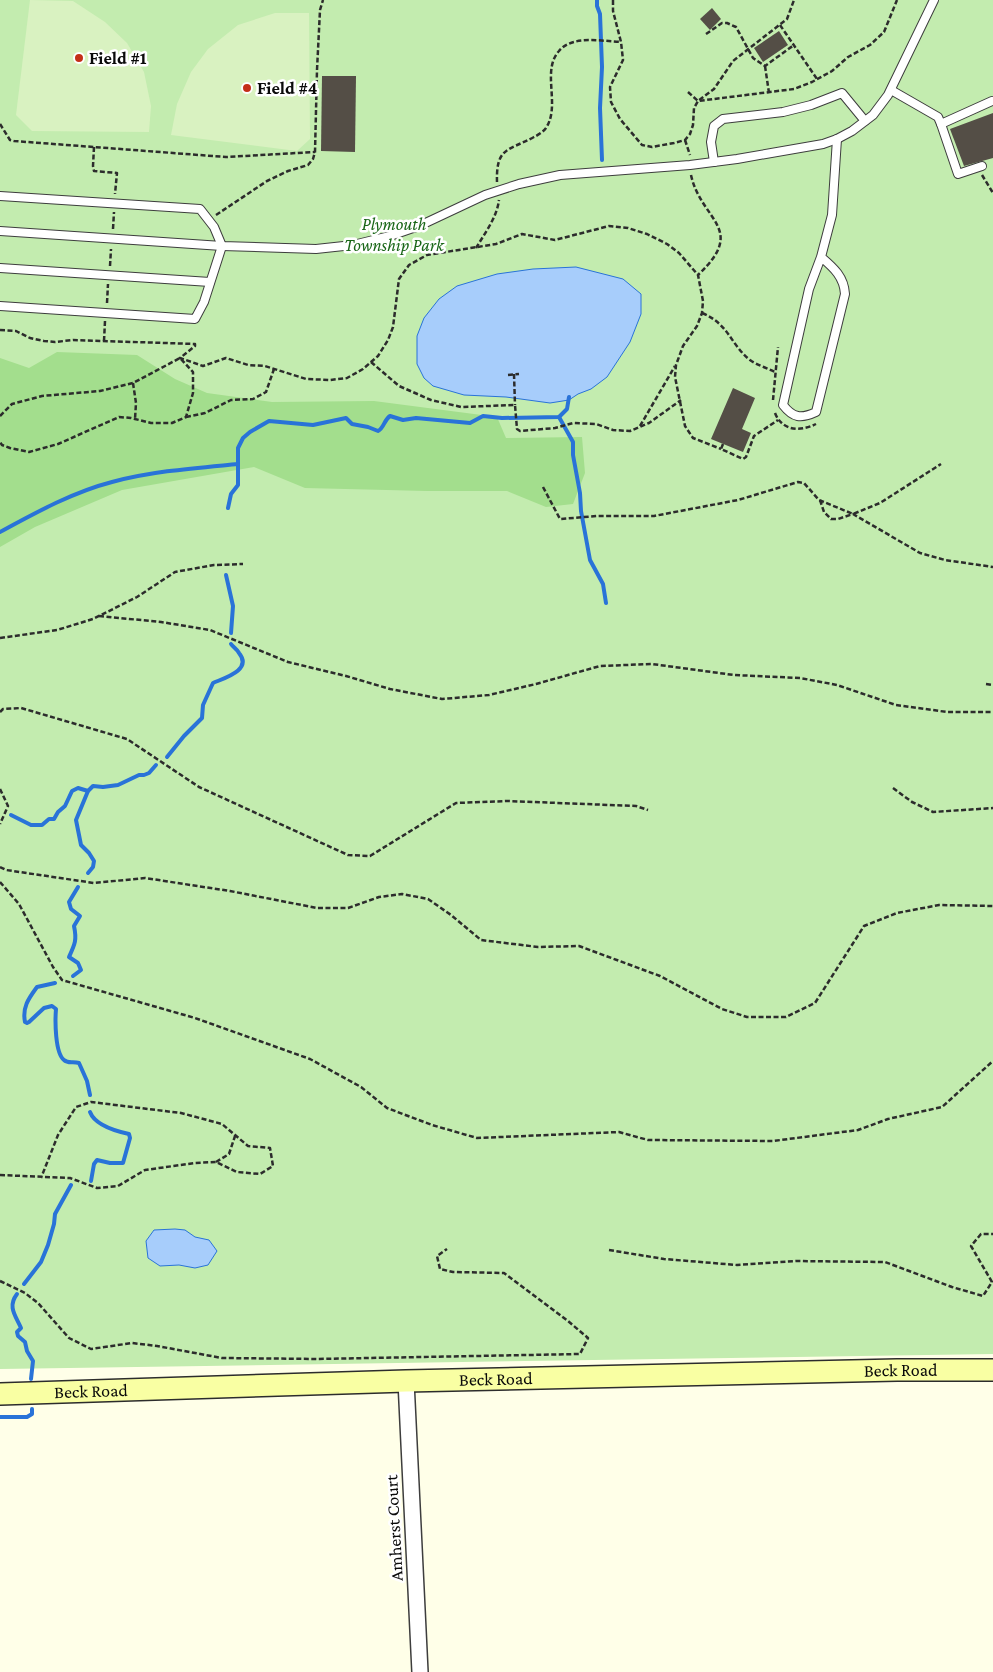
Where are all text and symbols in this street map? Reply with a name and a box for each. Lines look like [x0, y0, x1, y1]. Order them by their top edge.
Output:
place label: Field #1 [89, 48, 147, 68]
marker: Field #1 [73, 52, 85, 64]
place label: Field #4 [257, 78, 318, 98]
marker: Field #4 [241, 82, 253, 94]
park label: Plymouth Township Park [344, 214, 445, 255]
street label: Beck Road [864, 1360, 938, 1381]
street label: Beck Road [459, 1368, 533, 1390]
street label: Beck Road [54, 1380, 129, 1402]
street label: Amherst Court [381, 1473, 407, 1582]

